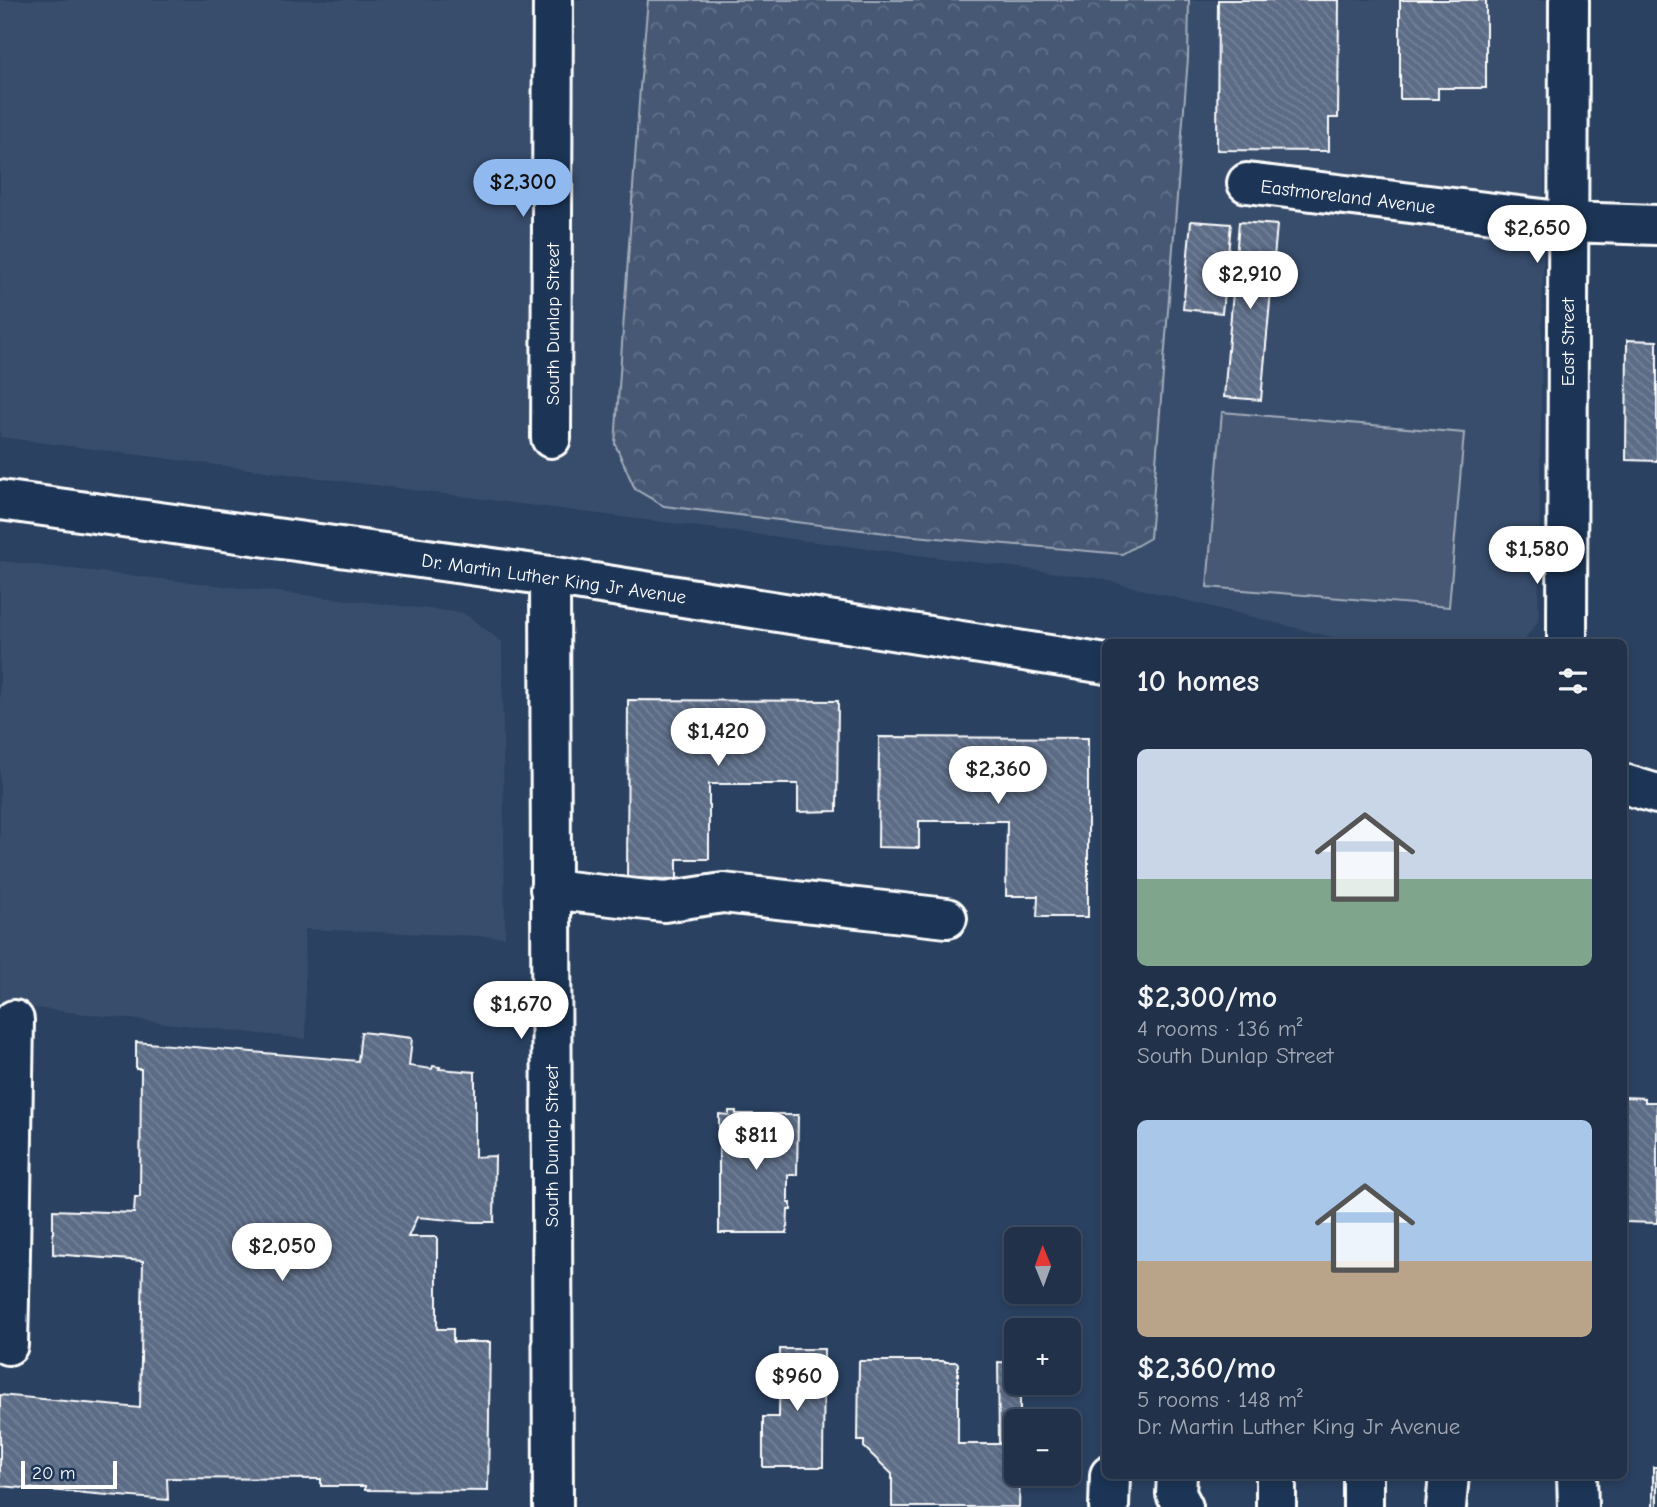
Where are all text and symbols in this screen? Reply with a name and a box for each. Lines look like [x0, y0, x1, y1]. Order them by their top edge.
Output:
pin: $2,300 [466, 160, 580, 219]
text: $2,300 [489, 168, 557, 195]
street label: Eastmoreland Avenue [1259, 175, 1436, 219]
pin: $2,650 [1480, 205, 1594, 265]
text: $2,650 [1503, 214, 1571, 241]
street label: South Dunlap Street [542, 242, 564, 405]
pin: $2,910 [1193, 252, 1307, 311]
text: $2,910 [1218, 260, 1282, 287]
street label: East Street [1557, 297, 1579, 386]
pin: $1,580 [1480, 526, 1594, 586]
text: $1,580 [1505, 535, 1569, 562]
street label: Dr. Martin Luther King Jr Avenue [420, 550, 688, 608]
icon: filters [1554, 662, 1592, 700]
text: 10 homes [1137, 664, 1259, 699]
pin: $1,420 [661, 708, 775, 768]
text: $1,420 [687, 717, 749, 744]
pin: $2,360 [941, 746, 1055, 806]
text: $2,360 [965, 755, 1031, 782]
icon: home [1302, 794, 1428, 920]
text: $2,300/mo [1137, 980, 1277, 1015]
pin: $1,670 [464, 982, 578, 1041]
text: $1,670 [490, 990, 552, 1017]
text: 4 rooms · 136 m² [1137, 1015, 1303, 1042]
text: South Dunlap Street [1137, 1042, 1334, 1069]
street label: South Dunlap Street [541, 1064, 563, 1227]
pin: $811 [715, 1112, 797, 1172]
text: $811 [734, 1121, 778, 1148]
icon: home [1302, 1165, 1428, 1291]
pin: $2,050 [225, 1224, 339, 1283]
north arrow [1004, 1227, 1082, 1304]
map controls [1004, 1227, 1081, 1486]
text: $2,050 [248, 1232, 316, 1259]
button: + [1004, 1318, 1081, 1395]
text: $2,360/mo [1137, 1351, 1276, 1386]
pin: $960 [756, 1354, 838, 1413]
text: $960 [771, 1362, 823, 1389]
text: 5 rooms · 148 m² [1137, 1386, 1303, 1413]
button: − [1004, 1409, 1081, 1486]
text: Dr. Martin Luther King Jr Avenue [1137, 1413, 1460, 1440]
scale bar [21, 1458, 117, 1490]
text: 20 m [32, 1462, 76, 1484]

